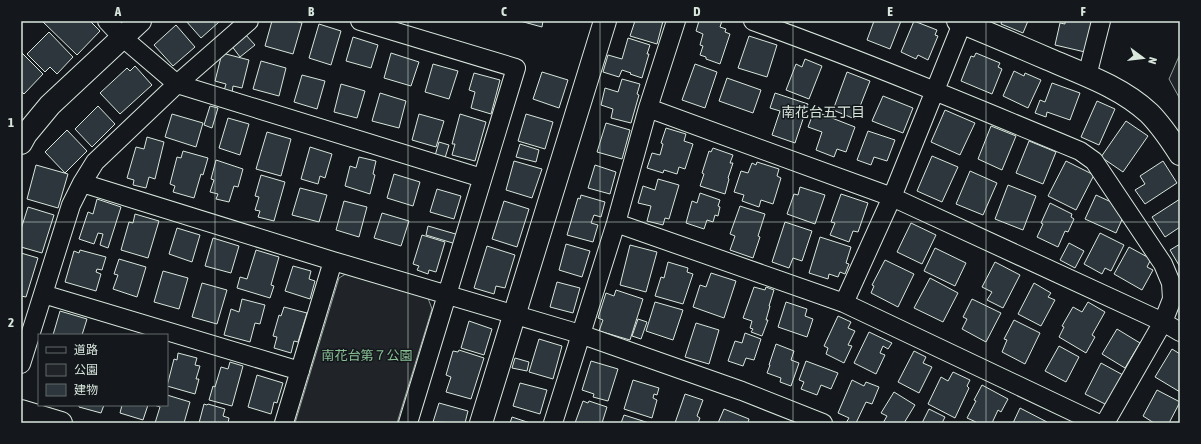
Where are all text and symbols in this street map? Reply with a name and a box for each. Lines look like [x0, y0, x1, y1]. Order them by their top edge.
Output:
text: A [114, 4, 122, 19]
text: B [308, 4, 315, 19]
text: C [501, 4, 507, 19]
text: D [693, 4, 701, 19]
text: E [887, 4, 893, 19]
text: F [1080, 4, 1086, 19]
north arrow [1123, 38, 1163, 78]
text: N [1146, 56, 1159, 65]
district label: 南花台五丁目 [781, 104, 865, 120]
text: 1 [8, 115, 14, 130]
text: 2 [8, 315, 14, 330]
legend [38, 334, 168, 406]
text: 道路 [74, 343, 98, 357]
park label: 南花台第７公園 [321, 348, 413, 363]
text: 公園 [74, 363, 98, 377]
text: 建物 [74, 383, 98, 397]

